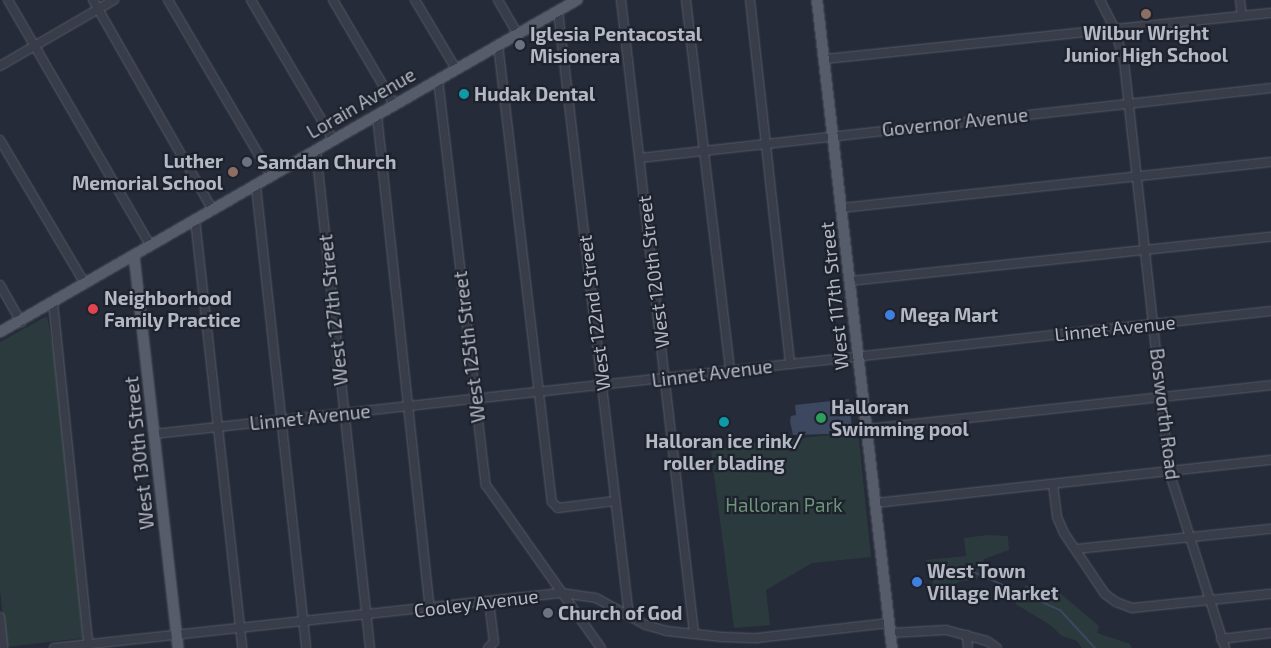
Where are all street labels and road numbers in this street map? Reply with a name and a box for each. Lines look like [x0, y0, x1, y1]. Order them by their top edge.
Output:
street label: Lorain Avenue [302, 63, 420, 143]
street label: Governor Avenue [880, 103, 1030, 141]
street label: West 120th Street [632, 194, 674, 350]
street label: West 117th Street [815, 221, 853, 371]
street label: West 127th Street [314, 233, 352, 387]
street label: West 122nd Street [573, 234, 615, 392]
street label: West 125th Street [448, 270, 490, 424]
street label: Linnet Avenue [1053, 310, 1177, 346]
street label: Bosworth Road [1146, 347, 1184, 481]
street label: Linnet Avenue [650, 354, 774, 392]
street label: West 130th Street [120, 375, 158, 531]
street label: Linnet Avenue [248, 399, 372, 435]
street label: Cooley Avenue [412, 584, 540, 622]

